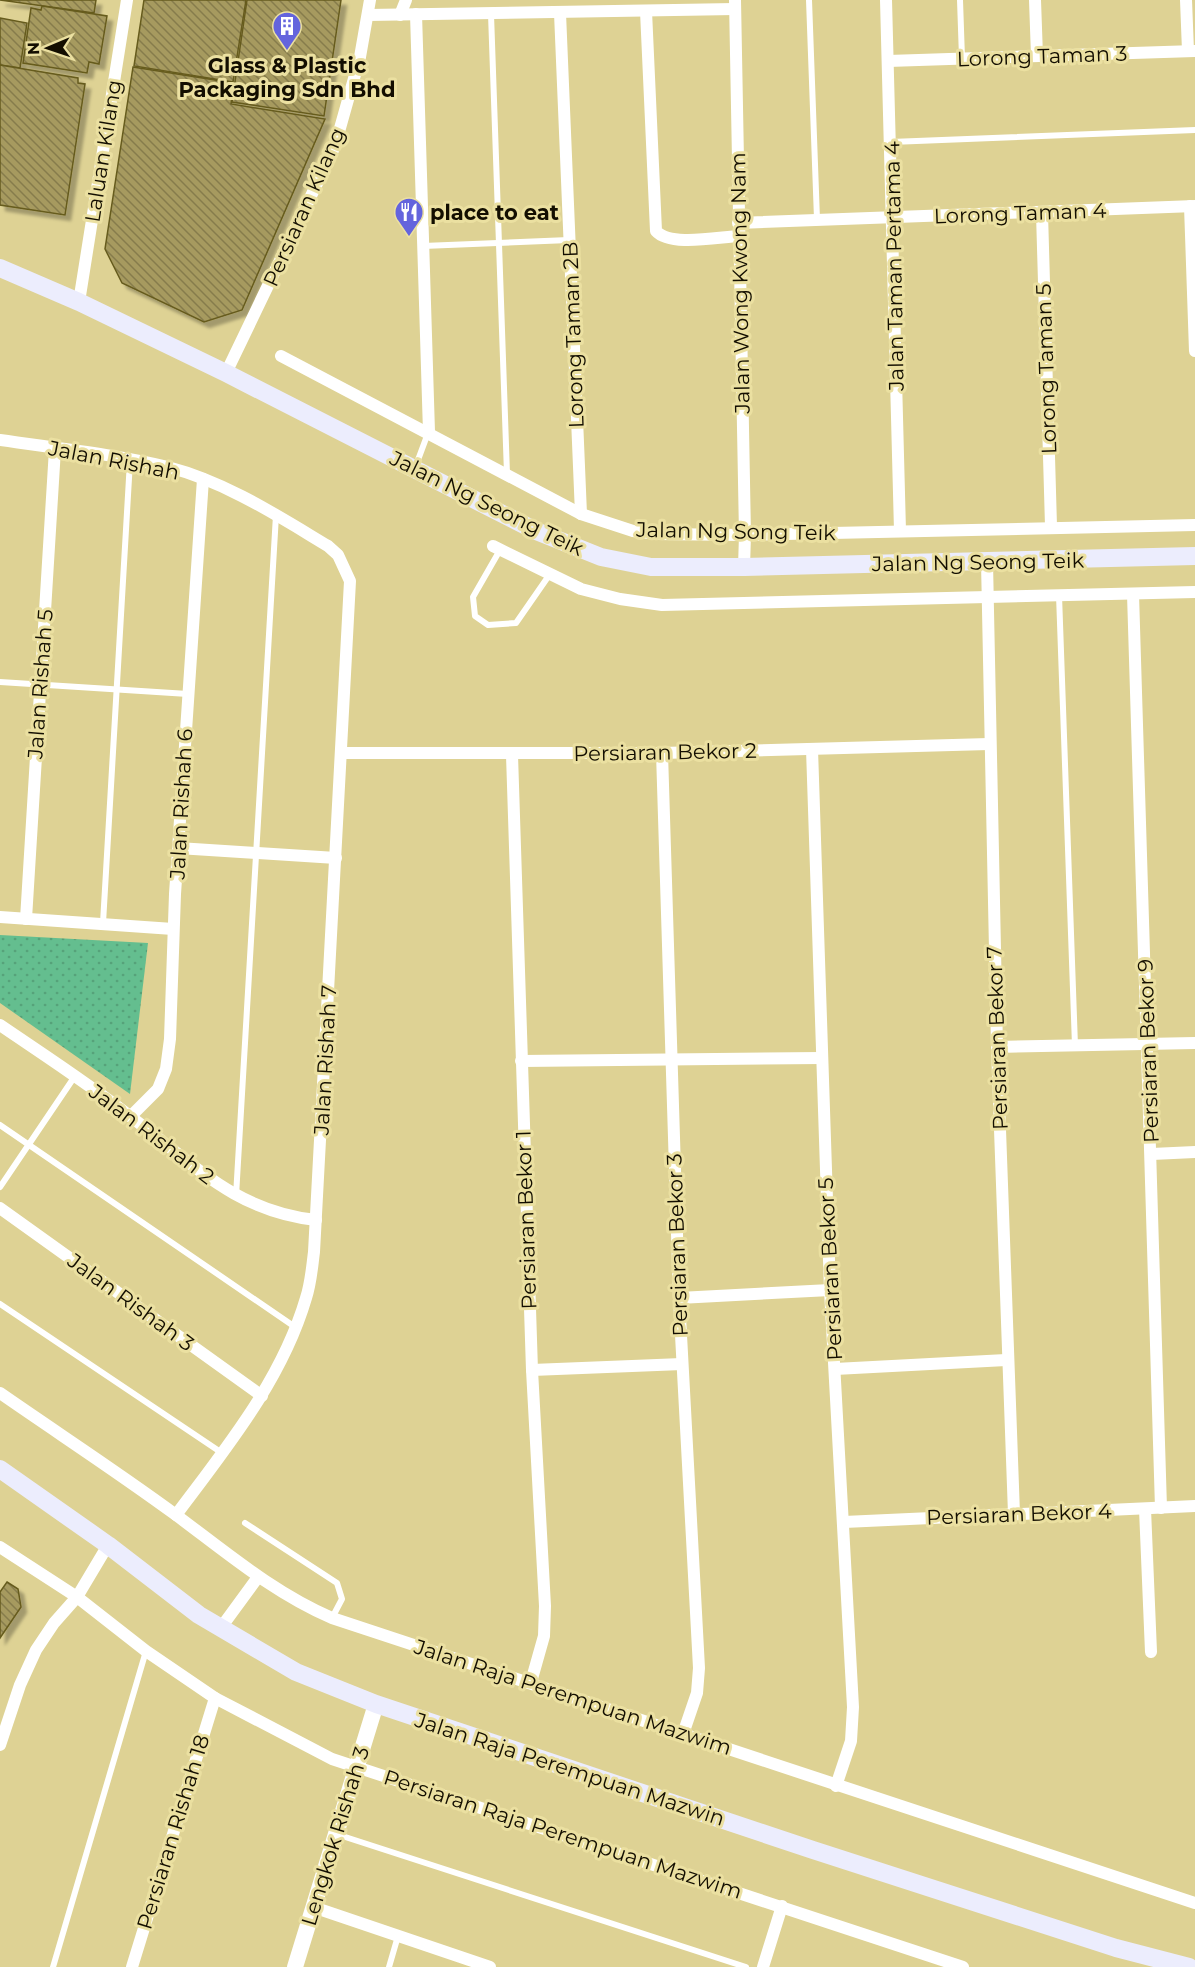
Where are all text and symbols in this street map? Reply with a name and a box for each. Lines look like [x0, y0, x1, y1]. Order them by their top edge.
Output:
building icon: Glass & Plastic Packaging Sdn Bhd [271, 10, 303, 52]
north arrow [18, 18, 78, 78]
street label: Lorong Taman 3 [956, 41, 1128, 71]
text: N [24, 42, 43, 55]
place label: Glass & Plastic Packaging Sdn Bhd [179, 53, 395, 102]
street label: Laluan Kilang [79, 78, 127, 224]
street label: Persiaran Kilang [258, 124, 350, 290]
street label: Jalan Taman Pertama 4 [879, 141, 909, 392]
street label: Jalan Wong Kwong Nam [725, 152, 755, 415]
restaurant icon: place to eat [393, 196, 425, 238]
street label: Lorong Taman 4 [933, 197, 1107, 229]
place label: place to eat [430, 200, 559, 225]
street label: Lorong Taman 2B [557, 241, 589, 429]
street label: Lorong Taman 5 [1031, 283, 1061, 455]
street label: Jalan Rishah [46, 435, 181, 485]
street label: Jalan Ng Seong Teik [385, 445, 588, 561]
street label: Jalan Ng Song Teik [635, 517, 836, 545]
street label: Jalan Ng Seong Teik [871, 548, 1085, 576]
street label: Jalan Rishah 5 [22, 608, 58, 761]
street label: Jalan Rishah 6 [165, 728, 197, 881]
street label: Persiaran Bekor 2 [573, 738, 757, 766]
street label: Persiaran Bekor 7 [981, 946, 1013, 1130]
street label: Persiaran Bekor 9 [1132, 958, 1164, 1144]
street label: Jalan Rishah 7 [309, 984, 341, 1137]
street label: Jalan Rishah 2 [84, 1078, 219, 1189]
street label: Persiaran Bekor 1 [510, 1130, 542, 1310]
street label: Persiaran Bekor 3 [661, 1153, 693, 1337]
street label: Persiaran Bekor 5 [813, 1177, 847, 1361]
street label: Jalan Rishah 3 [62, 1247, 199, 1356]
street label: Persiaran Bekor 4 [926, 1498, 1112, 1530]
street label: Jalan Raja Perempuan Mazwim [410, 1633, 735, 1760]
street label: Jalan Raja Perempuan Mazwin [411, 1707, 728, 1831]
street label: Persiaran Rishah 18 [131, 1732, 215, 1932]
street label: Lengkok Rishah 3 [296, 1743, 374, 1929]
street label: Persiaran Raja Perempuan Mazwim [381, 1764, 745, 1904]

